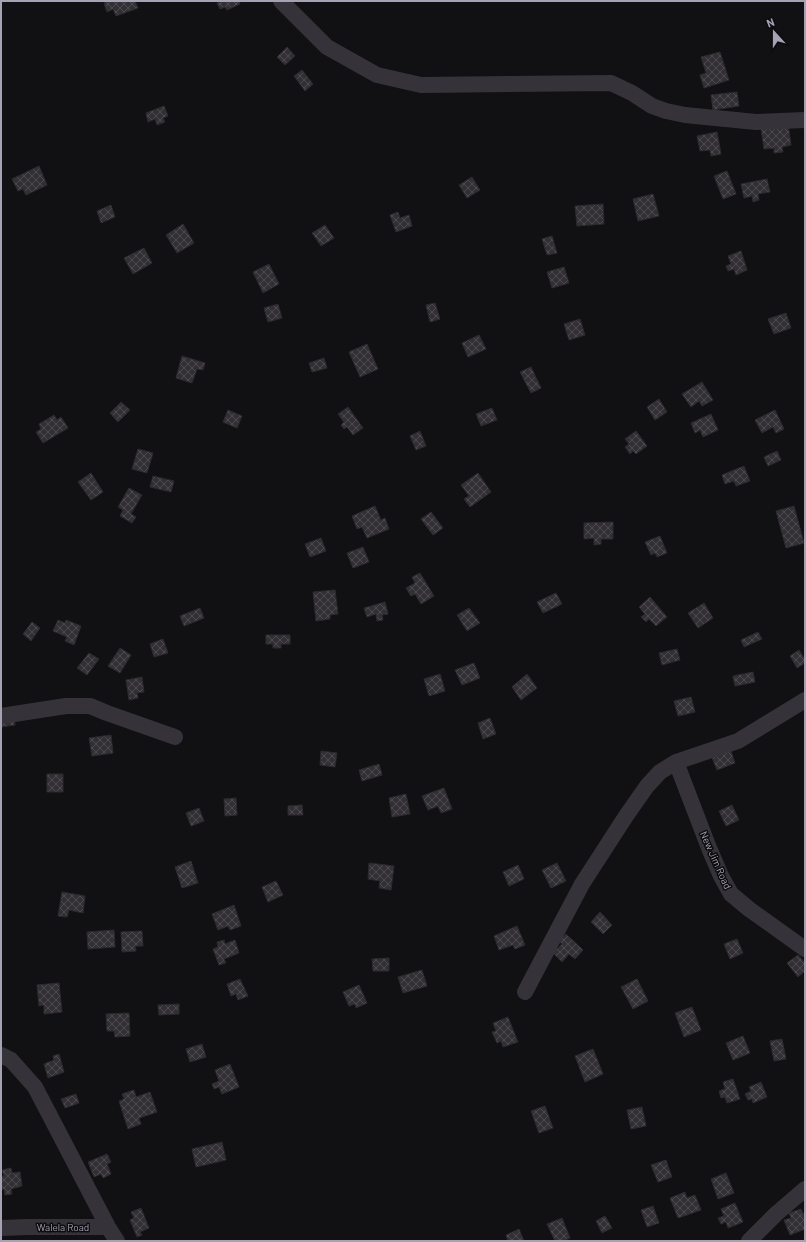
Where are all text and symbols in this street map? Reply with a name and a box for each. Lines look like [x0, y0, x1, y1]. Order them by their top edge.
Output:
north arrow [754, 12, 794, 52]
text: N [764, 15, 776, 30]
street label: New Jim Road [698, 829, 734, 891]
street label: Walela Road [37, 1221, 89, 1233]

